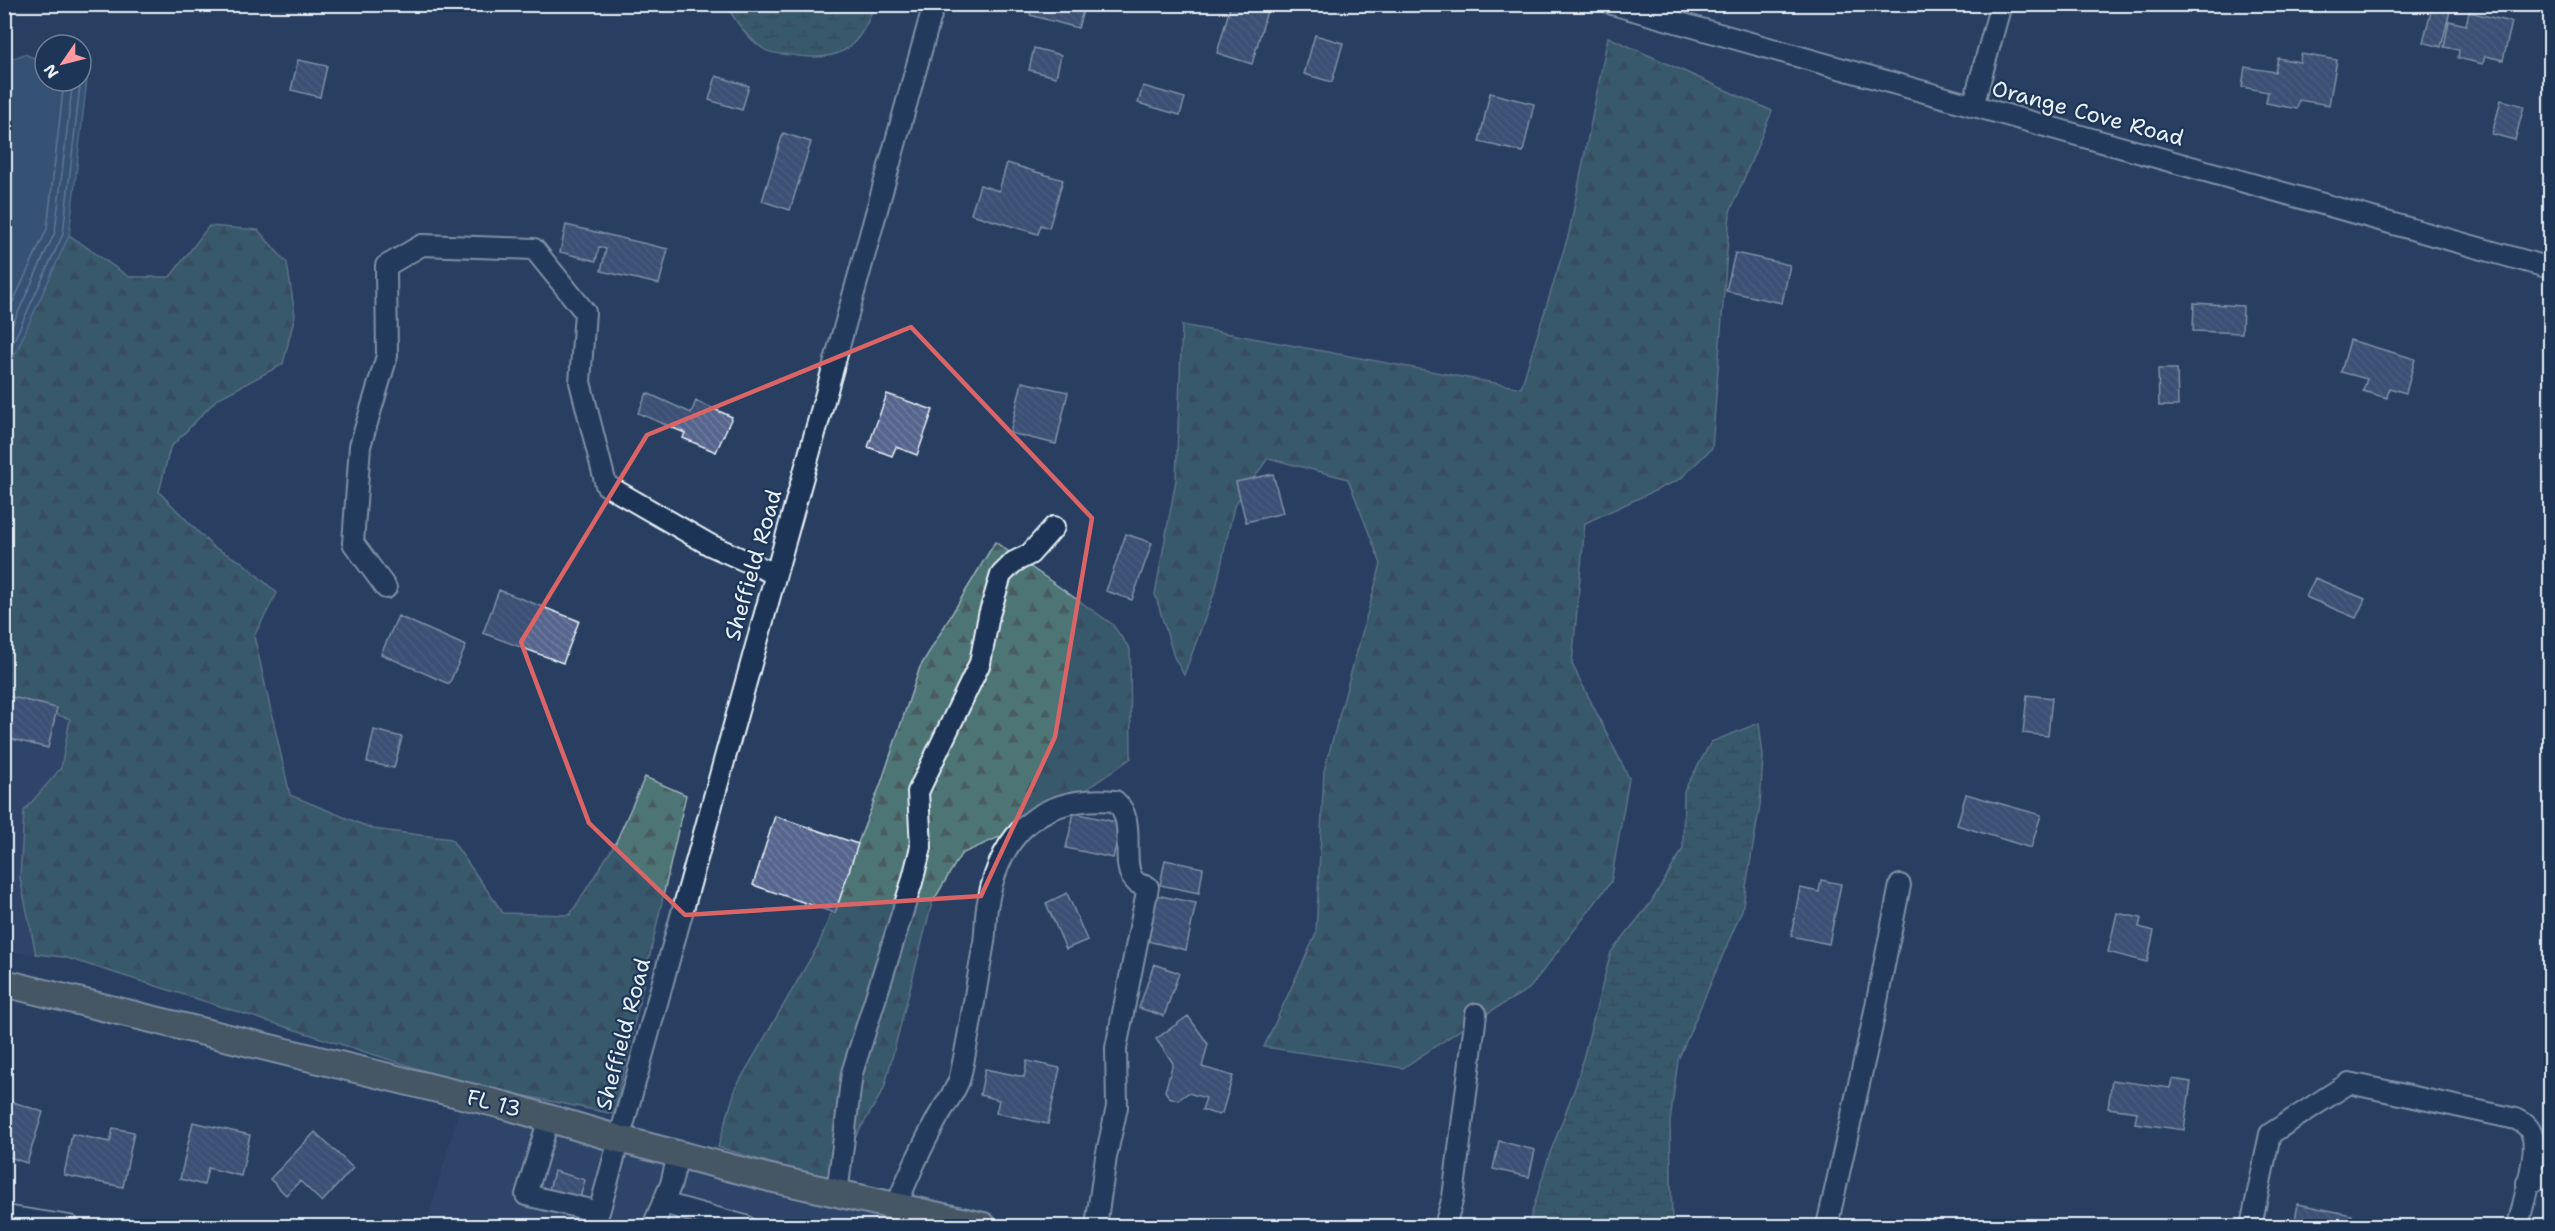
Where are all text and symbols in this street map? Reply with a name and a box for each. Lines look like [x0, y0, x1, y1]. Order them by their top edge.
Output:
north arrow [33, 33, 93, 93]
text: N [39, 60, 63, 83]
street label: Orange Cove Road [1989, 73, 2187, 153]
street label: Sheffield Road [718, 486, 788, 644]
street label: Sheffield Road [589, 955, 657, 1113]
street label: FL 13 [464, 1082, 524, 1124]

